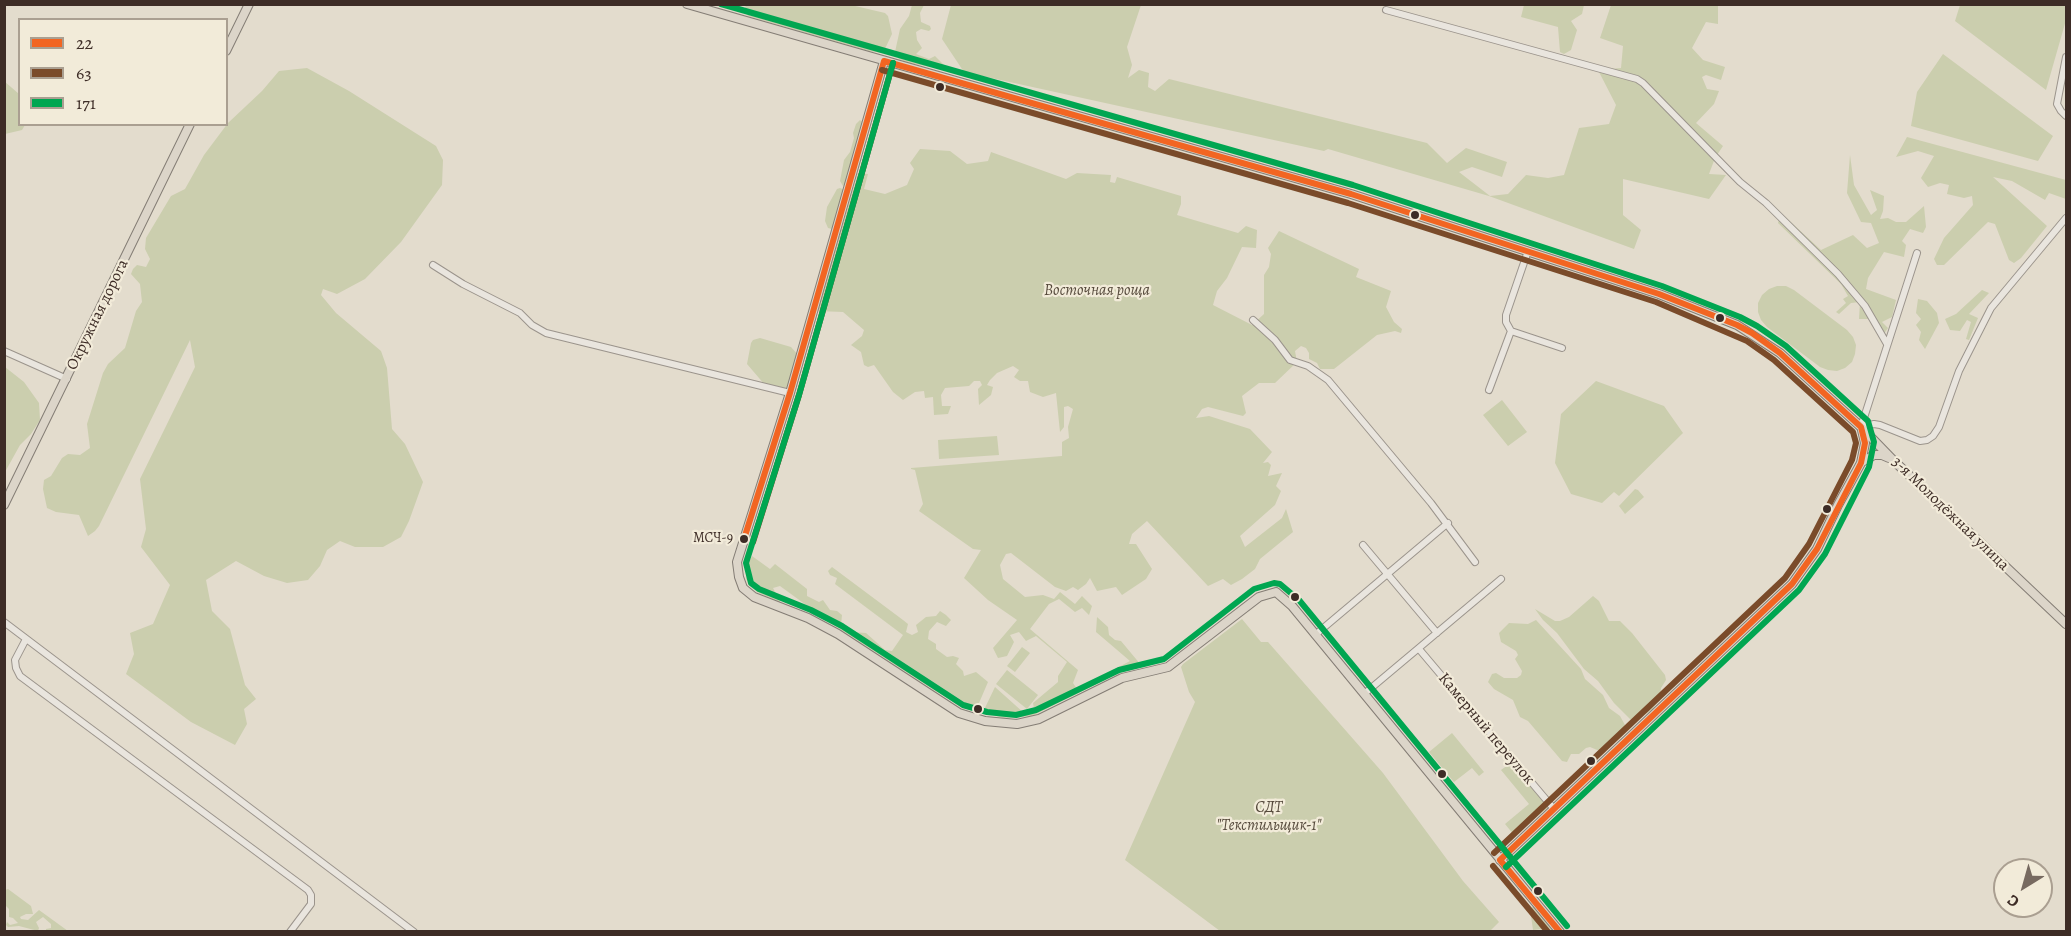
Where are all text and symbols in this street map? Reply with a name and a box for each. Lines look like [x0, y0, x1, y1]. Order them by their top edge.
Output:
legend [18, 18, 228, 126]
text: 22 [76, 31, 93, 55]
text: 63 [76, 61, 92, 85]
unlabelled marker [934, 81, 946, 93]
text: 171 [76, 91, 96, 115]
unlabelled marker [1409, 209, 1421, 221]
street label: Окружная дорога [63, 256, 133, 374]
park label: Восточная роща [1044, 281, 1150, 301]
unlabelled marker [1714, 312, 1726, 324]
street label: 3-я Молодёжная улица [1887, 453, 2013, 575]
unlabelled marker [1821, 503, 1833, 515]
place label: МСЧ-9 [693, 531, 733, 547]
marker: МСЧ-9 [738, 533, 750, 545]
unlabelled marker [1289, 591, 1301, 603]
street label: Камерный переулок [1434, 669, 1538, 789]
unlabelled marker [972, 703, 984, 715]
unlabelled marker [1585, 755, 1597, 767]
unlabelled marker [1436, 768, 1448, 780]
park label: СДТ "Текстильщик-1" [1217, 798, 1321, 836]
north arrow [1993, 858, 2053, 918]
unlabelled marker [1532, 885, 1544, 897]
text: С [2003, 889, 2024, 913]

